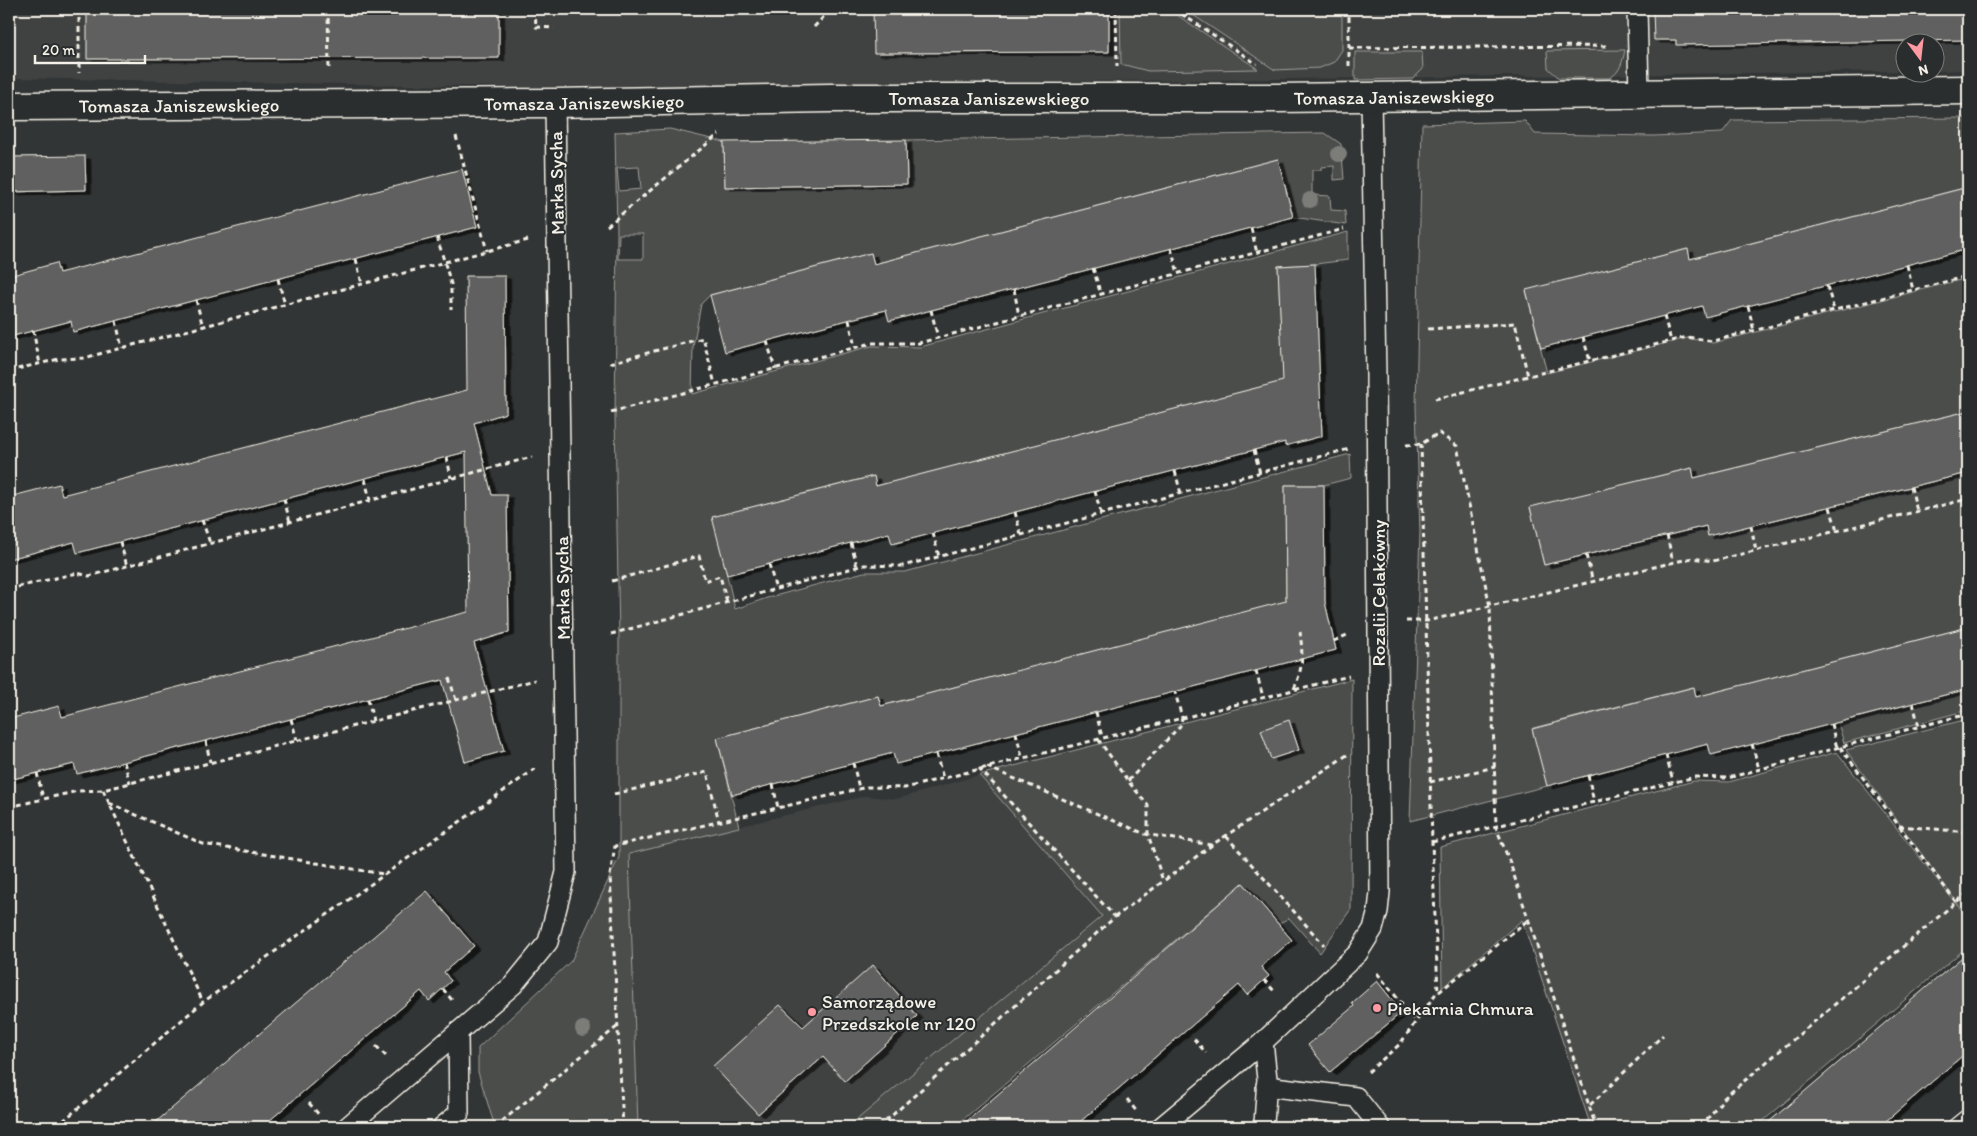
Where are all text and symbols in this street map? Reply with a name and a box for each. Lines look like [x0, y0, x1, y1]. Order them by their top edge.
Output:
scale bar [35, 32, 145, 64]
north arrow [1894, 32, 1944, 82]
text: 20 m [42, 41, 76, 59]
text: N [1916, 61, 1930, 80]
street label: Tomasza Janiszewskiego [1293, 84, 1494, 110]
street label: Tomasza Janiszewskiego [889, 87, 1089, 110]
street label: Tomasza Janiszewskiego [484, 90, 685, 115]
street label: Tomasza Janiszewskiego [79, 94, 279, 118]
street label: Marka Sycha [544, 131, 569, 235]
street label: Rozalii Celakówny [1367, 519, 1390, 667]
street label: Marka Sycha [550, 536, 575, 640]
place label: Samorządowe Przedszkole nr 120 [822, 990, 976, 1035]
place label: Piekarnia Chmura [1387, 997, 1534, 1020]
marker: Piekarnia Chmura [1371, 1002, 1383, 1014]
marker: Samorządowe Przedszkole nr 120 [806, 1006, 818, 1018]

